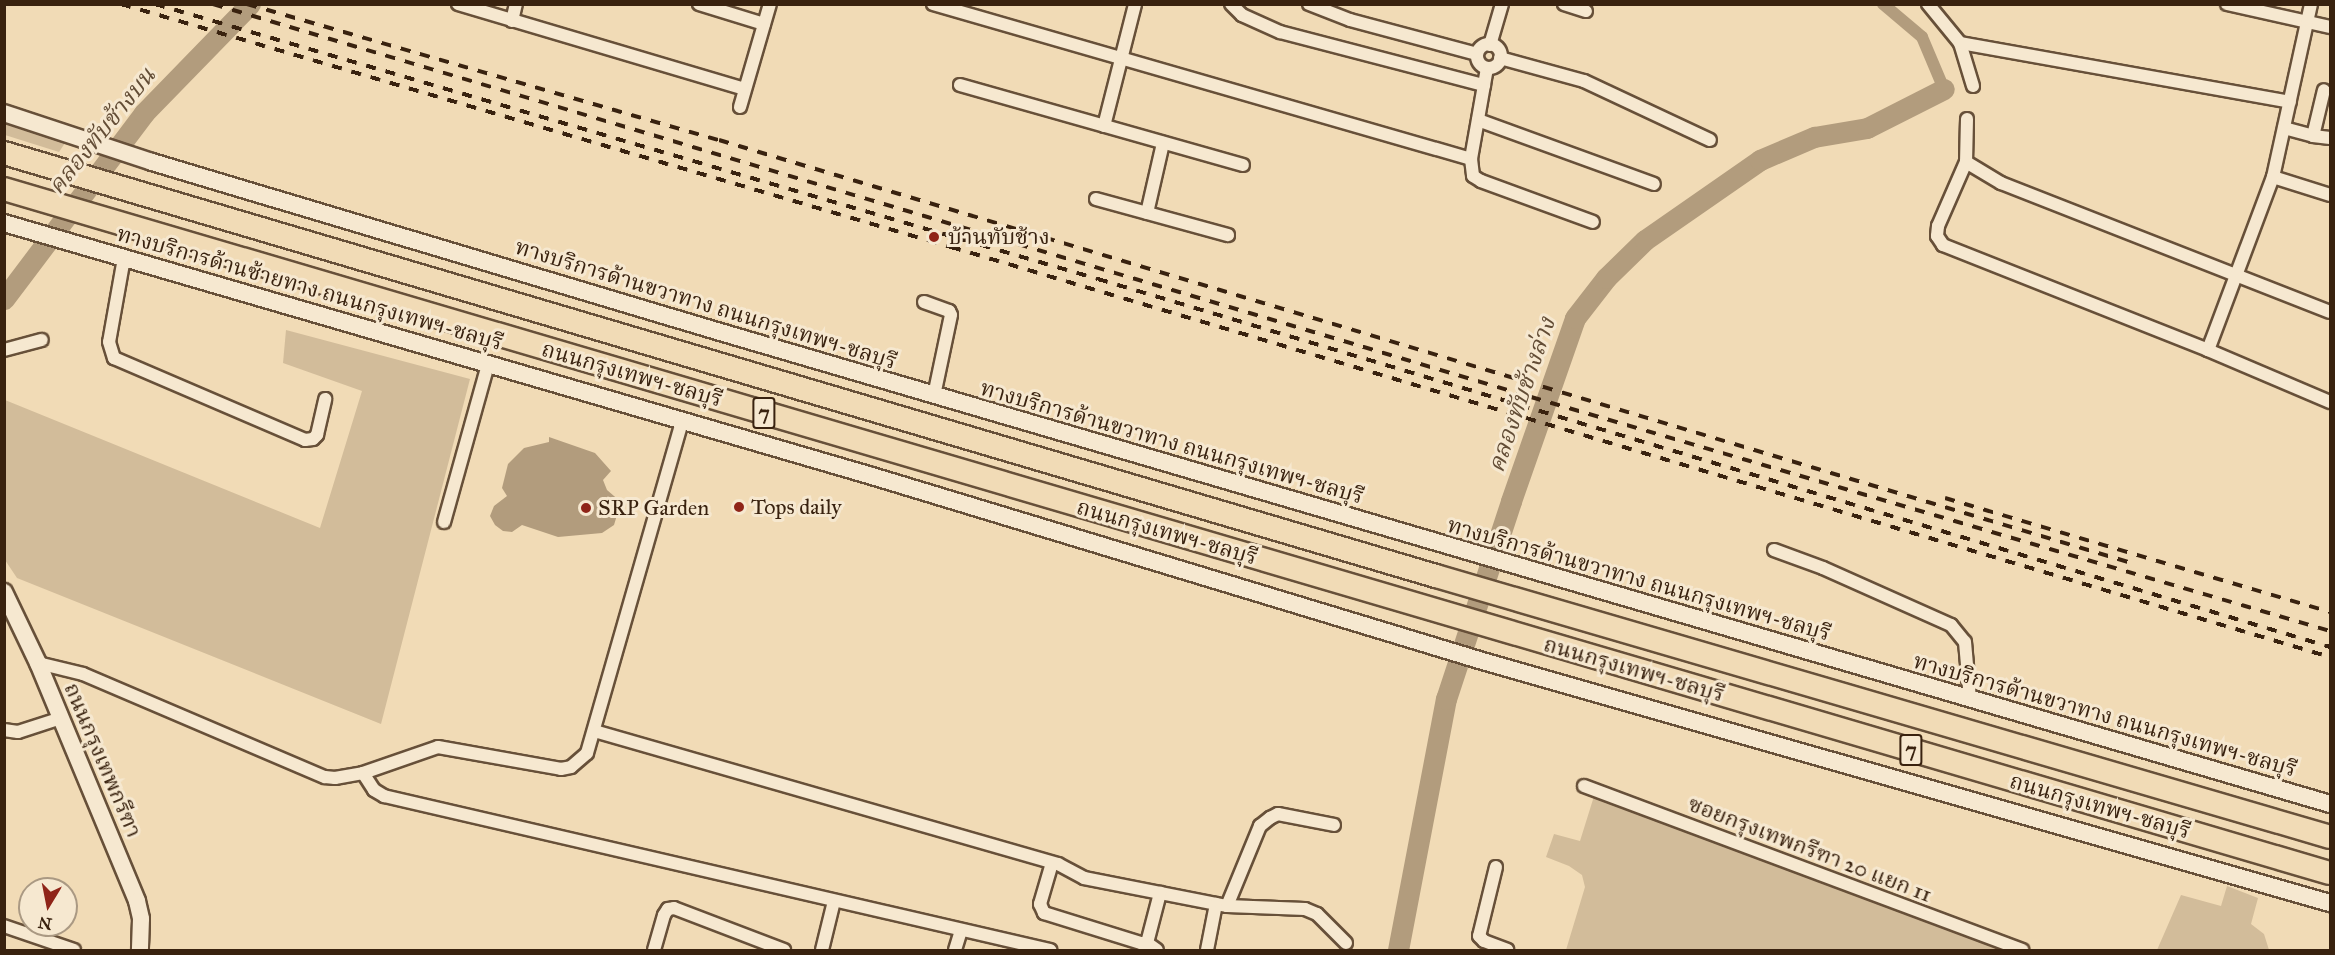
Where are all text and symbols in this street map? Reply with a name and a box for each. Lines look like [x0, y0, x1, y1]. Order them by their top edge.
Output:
water label: คลองทับช้างบน [42, 62, 162, 200]
street label: ทางบริการด้านซ้ายทาง ถนนกรุงเทพฯ-ชลบุรี [114, 220, 506, 356]
place label: บ้านทับช้าง [948, 224, 1050, 250]
marker: บ้านทับช้าง [925, 228, 943, 246]
street label: ทางบริการด้านขวาทาง ถนนกรุงเทพฯ-ชลบุรี [512, 233, 900, 375]
water label: คลองทับช้างล่าง [1482, 314, 1562, 476]
street label: ถนนกรุงเทพฯ-ชลบุรี [539, 336, 725, 412]
street label: ทางบริการด้านขวาทาง ถนนกรุงเทพฯ-ชลบุรี [977, 375, 1367, 509]
road number: 7 [752, 395, 776, 431]
place label: Tops daily [751, 494, 842, 520]
street label: ถนนกรุงเทพฯ-ชลบุรี [1074, 494, 1260, 570]
place label: SRP Garden [598, 495, 709, 521]
marker: Tops daily [732, 500, 746, 514]
marker: SRP Garden [579, 501, 593, 515]
street label: ทางบริการด้านขวาทาง ถนนกรุงเทพฯ-ชลบุรี [1444, 512, 1834, 646]
street label: ถนนกรุงเทพฯ-ชลบุรี [1541, 631, 1727, 707]
street label: ทางบริการด้านขวาทาง ถนนกรุงเทพฯ-ชลบุรี [1910, 648, 2300, 782]
street label: ถนนกรุงเทพกรีฑา [58, 679, 148, 841]
road number: 7 [1899, 732, 1923, 768]
street label: ถนนกรุงเทพฯ-ชลบุรี [2007, 768, 2193, 844]
street label: ซอยกรุงเทพกรีฑา 20 แยก 11 [1685, 790, 1935, 908]
north arrow [18, 877, 78, 937]
text: N [37, 913, 53, 934]

